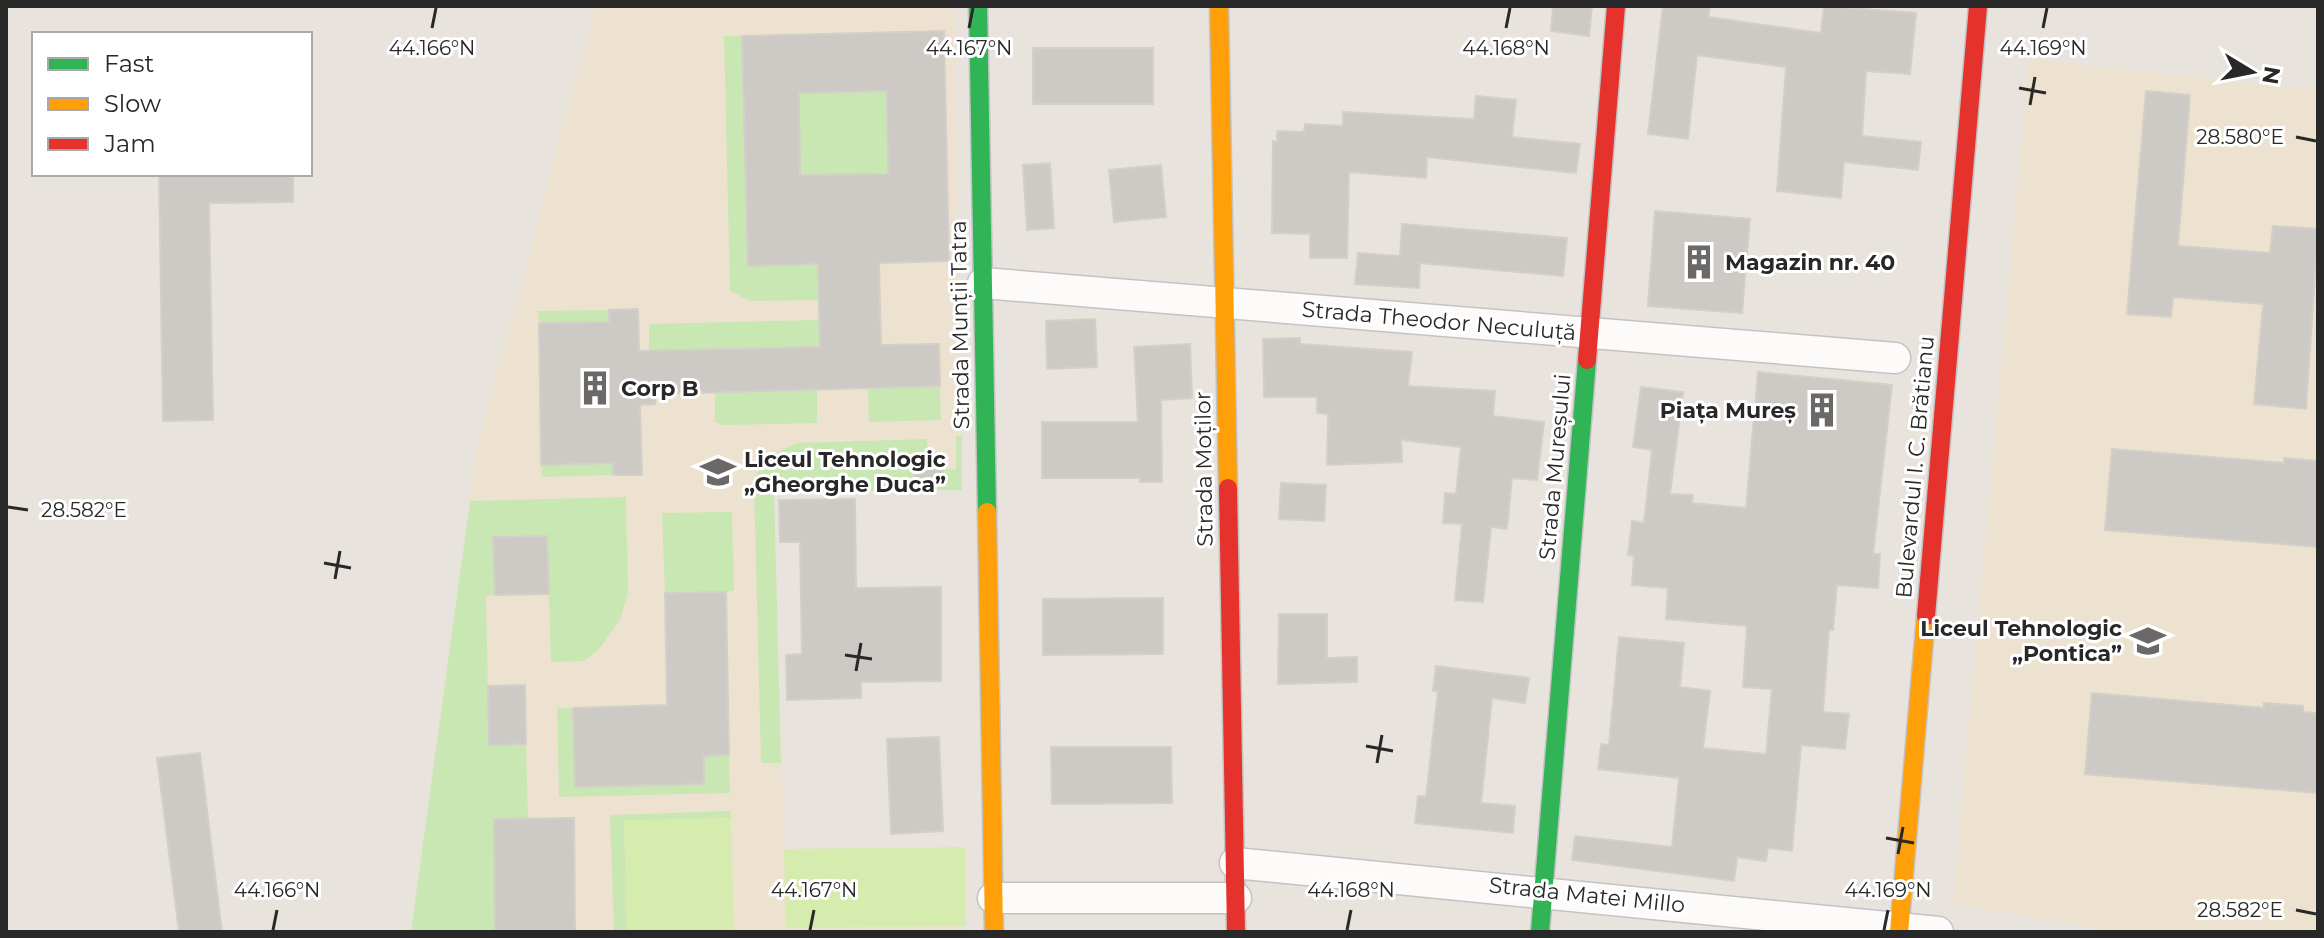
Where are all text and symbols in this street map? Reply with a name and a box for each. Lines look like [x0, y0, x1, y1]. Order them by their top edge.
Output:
legend [32, 32, 312, 176]
north arrow [2212, 32, 2292, 112]
text: 44.166°N [389, 36, 475, 60]
text: 44.167°N [926, 36, 1012, 60]
text: 44.168°N [1462, 36, 1550, 60]
text: 44.169°N [1999, 36, 2087, 60]
text: Fast [104, 49, 155, 78]
text: N [2256, 64, 2286, 86]
text: Slow [104, 89, 161, 118]
text: 28.580°E [2196, 125, 2284, 149]
text: Jam [103, 129, 156, 158]
street label: Strada Munții Tatra [945, 220, 975, 430]
building icon: Magazin nr. 40 [1680, 243, 1718, 281]
place label: Magazin nr. 40 [1725, 249, 1895, 276]
street label: Strada Theodor Neculuță [1301, 296, 1577, 346]
street label: Bulevardul I. C. Brătianu [1890, 335, 1940, 599]
building icon: Corp B [576, 369, 614, 407]
street label: Strada Mureșului [1533, 373, 1577, 561]
place label: Corp B [621, 375, 699, 402]
street label: Strada Moților [1189, 391, 1219, 547]
building icon: Piața Mureș [1803, 391, 1841, 429]
place label: Piața Mureș [1660, 397, 1796, 424]
place label: Liceul Tehnologic „Gheorghe Duca” [744, 446, 946, 498]
school or university icon: Liceul Tehnologic „Gheorghe Duca” [699, 453, 737, 491]
text: 28.582°E [41, 498, 127, 522]
place label: Liceul Tehnologic „Pontica” [1920, 615, 2122, 667]
school or university icon: Liceul Tehnologic „Pontica” [2129, 622, 2167, 660]
street label: Strada Matei Millo [1488, 871, 1686, 919]
text: 44.166°N [234, 878, 320, 902]
text: 44.167°N [771, 878, 857, 902]
text: 44.168°N [1307, 878, 1395, 902]
text: 44.169°N [1844, 878, 1932, 902]
text: 28.582°E [2197, 898, 2283, 922]

